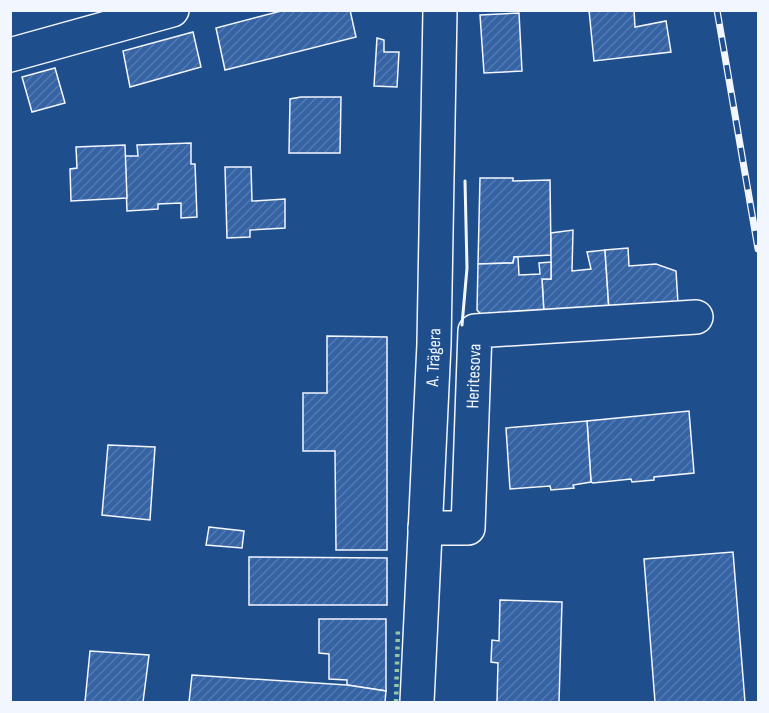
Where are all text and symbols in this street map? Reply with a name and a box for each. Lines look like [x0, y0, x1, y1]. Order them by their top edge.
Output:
street label: A. Trägera [421, 328, 445, 388]
street label: Heritesova [462, 343, 485, 409]

